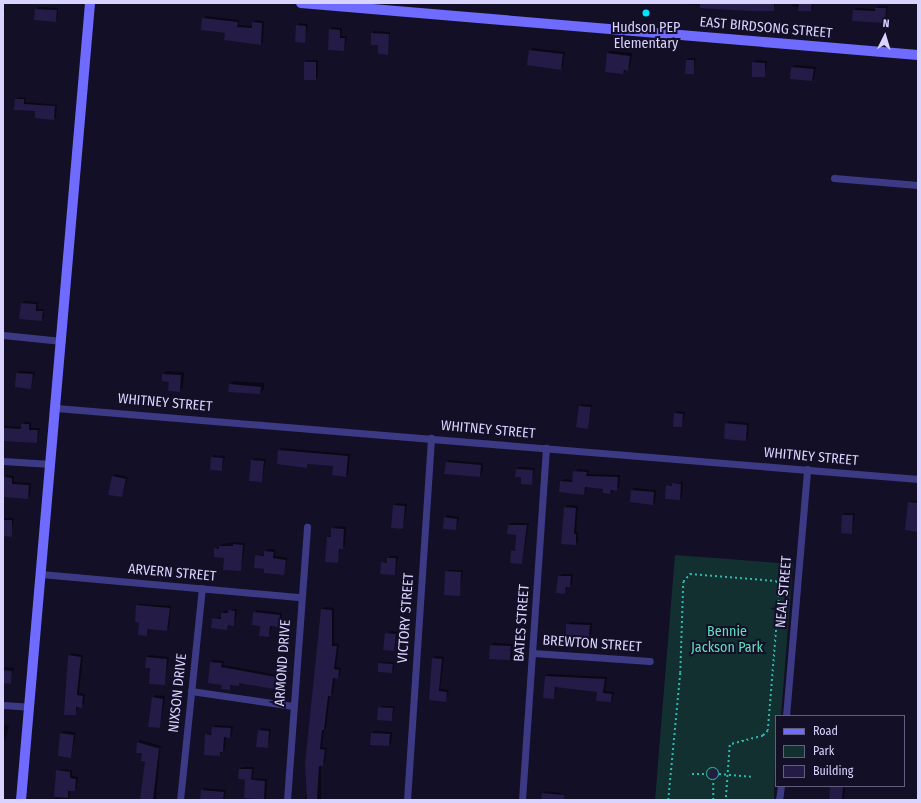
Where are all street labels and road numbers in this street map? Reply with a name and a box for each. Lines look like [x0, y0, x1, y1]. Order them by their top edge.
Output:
street label: EAST BIRDSONG STREET [699, 14, 833, 42]
street label: WHITNEY STREET [117, 391, 213, 415]
street label: WHITNEY STREET [440, 418, 536, 442]
street label: WHITNEY STREET [763, 445, 859, 469]
street label: NEAL STREET [772, 555, 796, 629]
street label: ARVERN STREET [127, 561, 217, 585]
street label: VICTORY STREET [394, 572, 418, 664]
street label: BATES STREET [511, 584, 533, 662]
street label: ARMOND DRIVE [272, 619, 294, 707]
street label: BREWTON STREET [542, 632, 642, 656]
street label: NIXSON DRIVE [165, 653, 191, 733]

